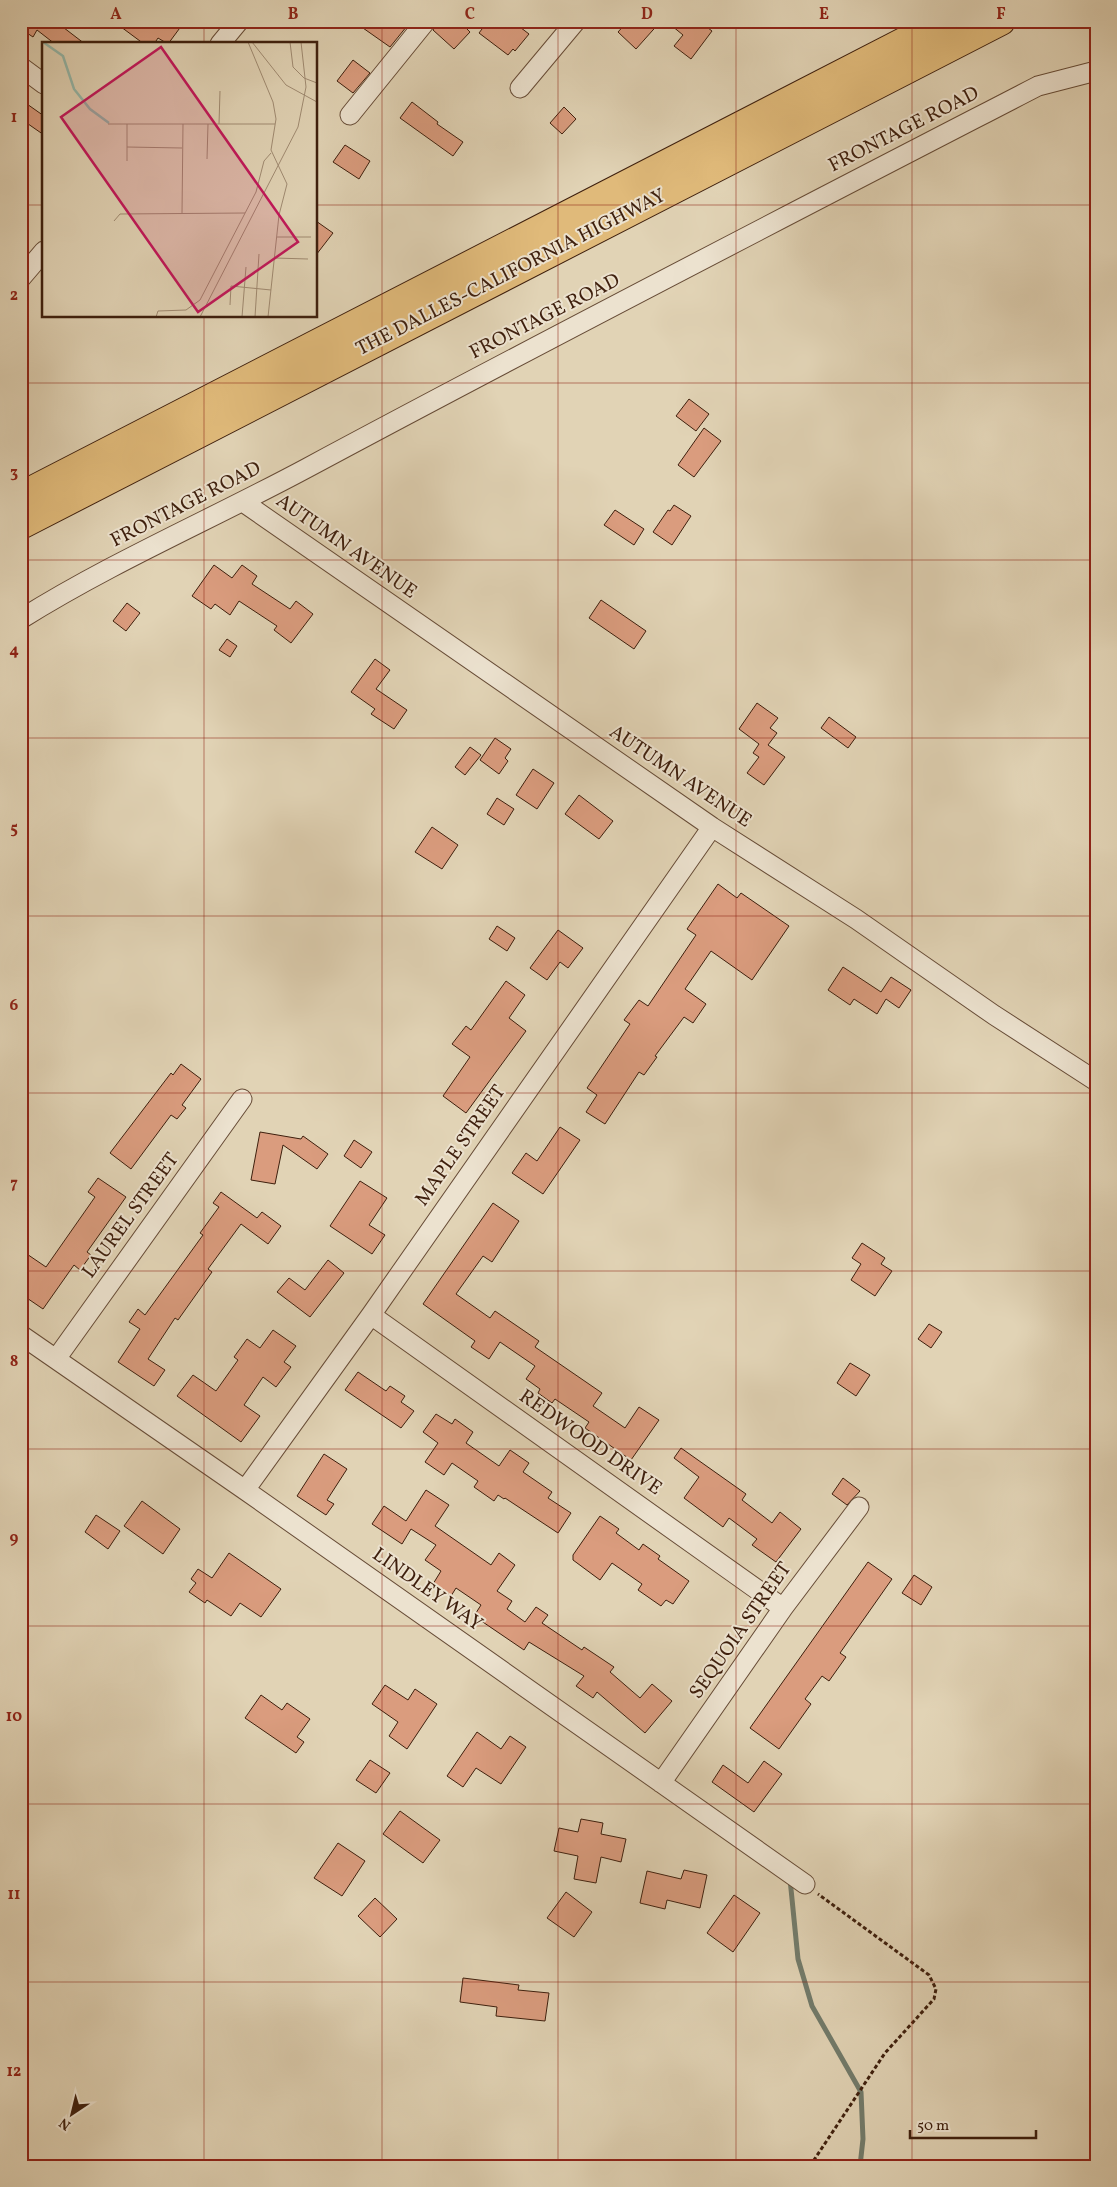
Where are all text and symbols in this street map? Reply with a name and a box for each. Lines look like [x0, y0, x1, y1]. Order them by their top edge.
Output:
text: A [110, 4, 122, 26]
text: B [288, 4, 299, 26]
text: C [465, 4, 475, 26]
text: D [641, 4, 653, 26]
text: E [819, 4, 829, 26]
text: F [996, 4, 1006, 26]
inset map [42, 42, 318, 318]
street label: FRONTAGE ROAD [824, 80, 984, 180]
text: 1 [11, 107, 17, 129]
street label: THE DALLES-CALIFORNIA HIGHWAY [351, 182, 671, 364]
street label: FRONTAGE ROAD [465, 267, 625, 367]
text: 2 [10, 285, 18, 307]
street label: FRONTAGE ROAD [106, 455, 266, 555]
text: 3 [10, 462, 18, 484]
street label: AUTUMN AVENUE [270, 488, 422, 606]
text: 4 [9, 640, 19, 662]
street label: AUTUMN AVENUE [603, 719, 757, 835]
text: 5 [10, 818, 18, 840]
text: 6 [10, 995, 19, 1017]
street label: MAPLE STREET [409, 1080, 513, 1212]
street label: LAUREL STREET [76, 1147, 186, 1285]
text: 7 [10, 1173, 18, 1195]
text: 8 [10, 1351, 18, 1373]
street label: REDWOOD DRIVE [513, 1383, 667, 1503]
text: 9 [10, 1528, 19, 1550]
street label: LINDLEY WAY [366, 1542, 488, 1639]
street label: SEQUOIA STREET [683, 1557, 799, 1705]
text: 10 [6, 1706, 22, 1728]
text: 11 [8, 1884, 20, 1906]
text: 12 [7, 2061, 21, 2083]
north arrow [48, 2090, 98, 2140]
scale bar [910, 2107, 1036, 2139]
text: N [56, 2113, 75, 2134]
text: 50 m [917, 2116, 949, 2137]

